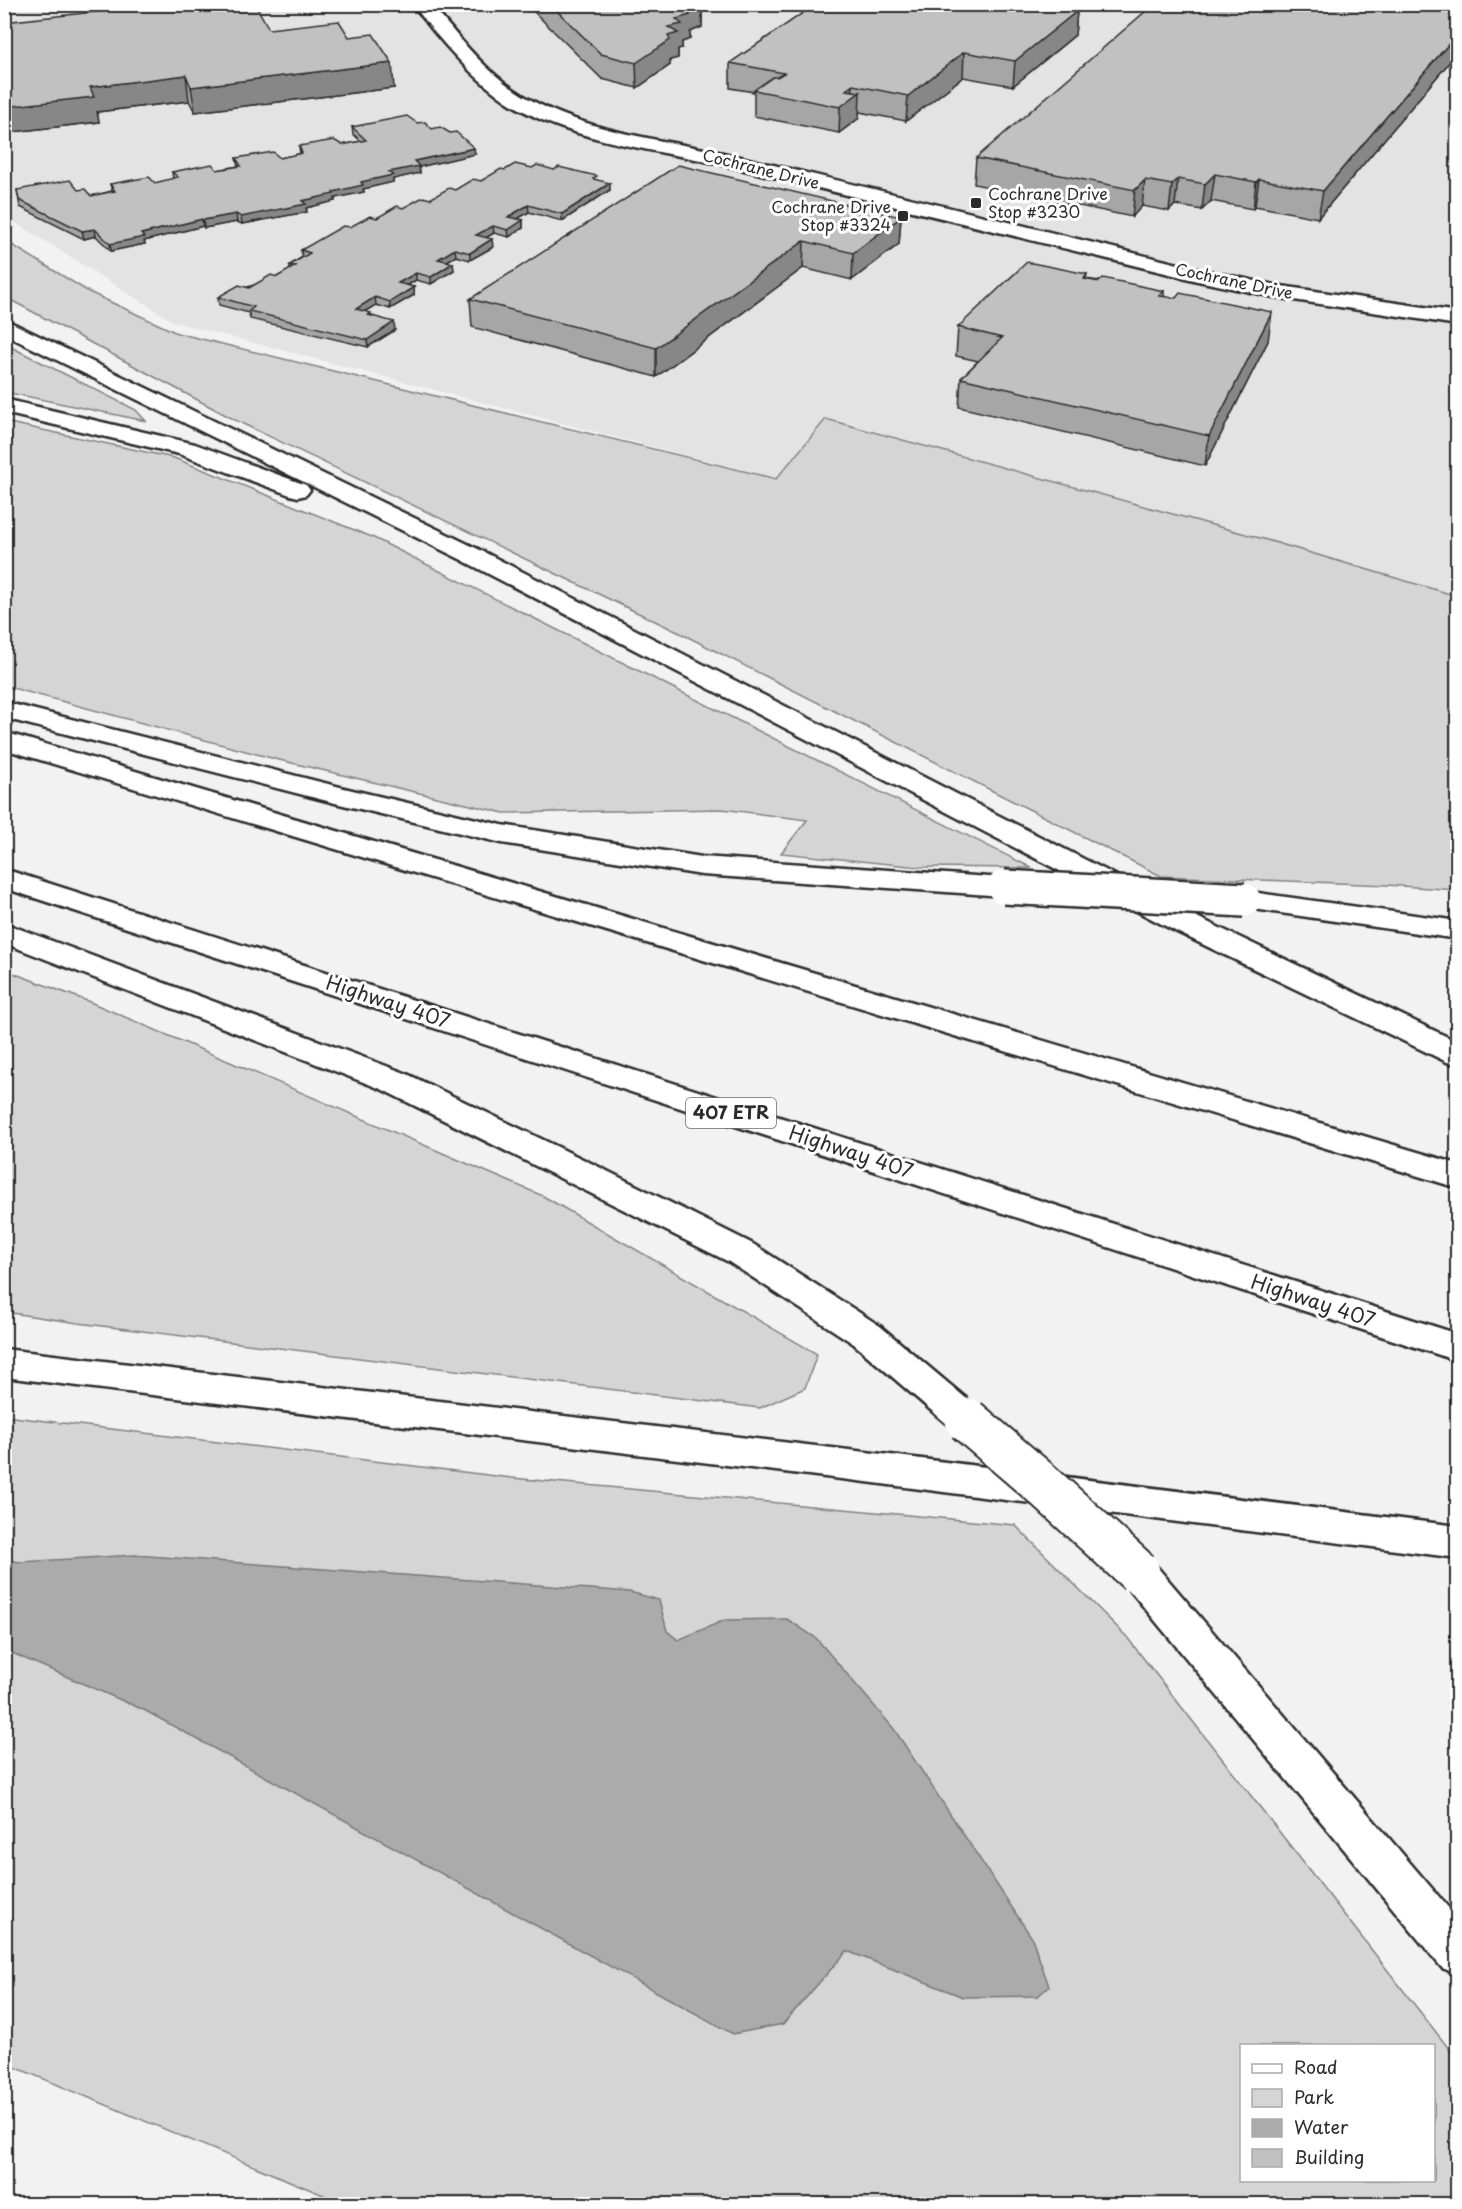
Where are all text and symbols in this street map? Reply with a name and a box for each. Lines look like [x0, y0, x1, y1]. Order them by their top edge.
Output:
street label: Cochrane Drive [700, 142, 822, 194]
place label: Cochrane Drive Stop #3230 [988, 181, 1108, 223]
place label: Cochrane Drive Stop #3324 [771, 194, 891, 236]
marker: Cochrane Drive Stop #3230 [969, 196, 983, 210]
marker: Cochrane Drive Stop #3324 [896, 209, 910, 223]
street label: Cochrane Drive [1173, 256, 1295, 304]
street label: Highway 407 [322, 967, 454, 1035]
road number: 407 ETR [686, 1098, 776, 1128]
street label: Highway 407 [785, 1117, 917, 1185]
street label: Highway 407 [1247, 1266, 1379, 1334]
legend [1240, 2044, 1435, 2182]
text: Road [1294, 2053, 1338, 2080]
text: Park [1294, 2083, 1334, 2110]
text: Water [1294, 2113, 1349, 2140]
text: Building [1294, 2143, 1364, 2170]

